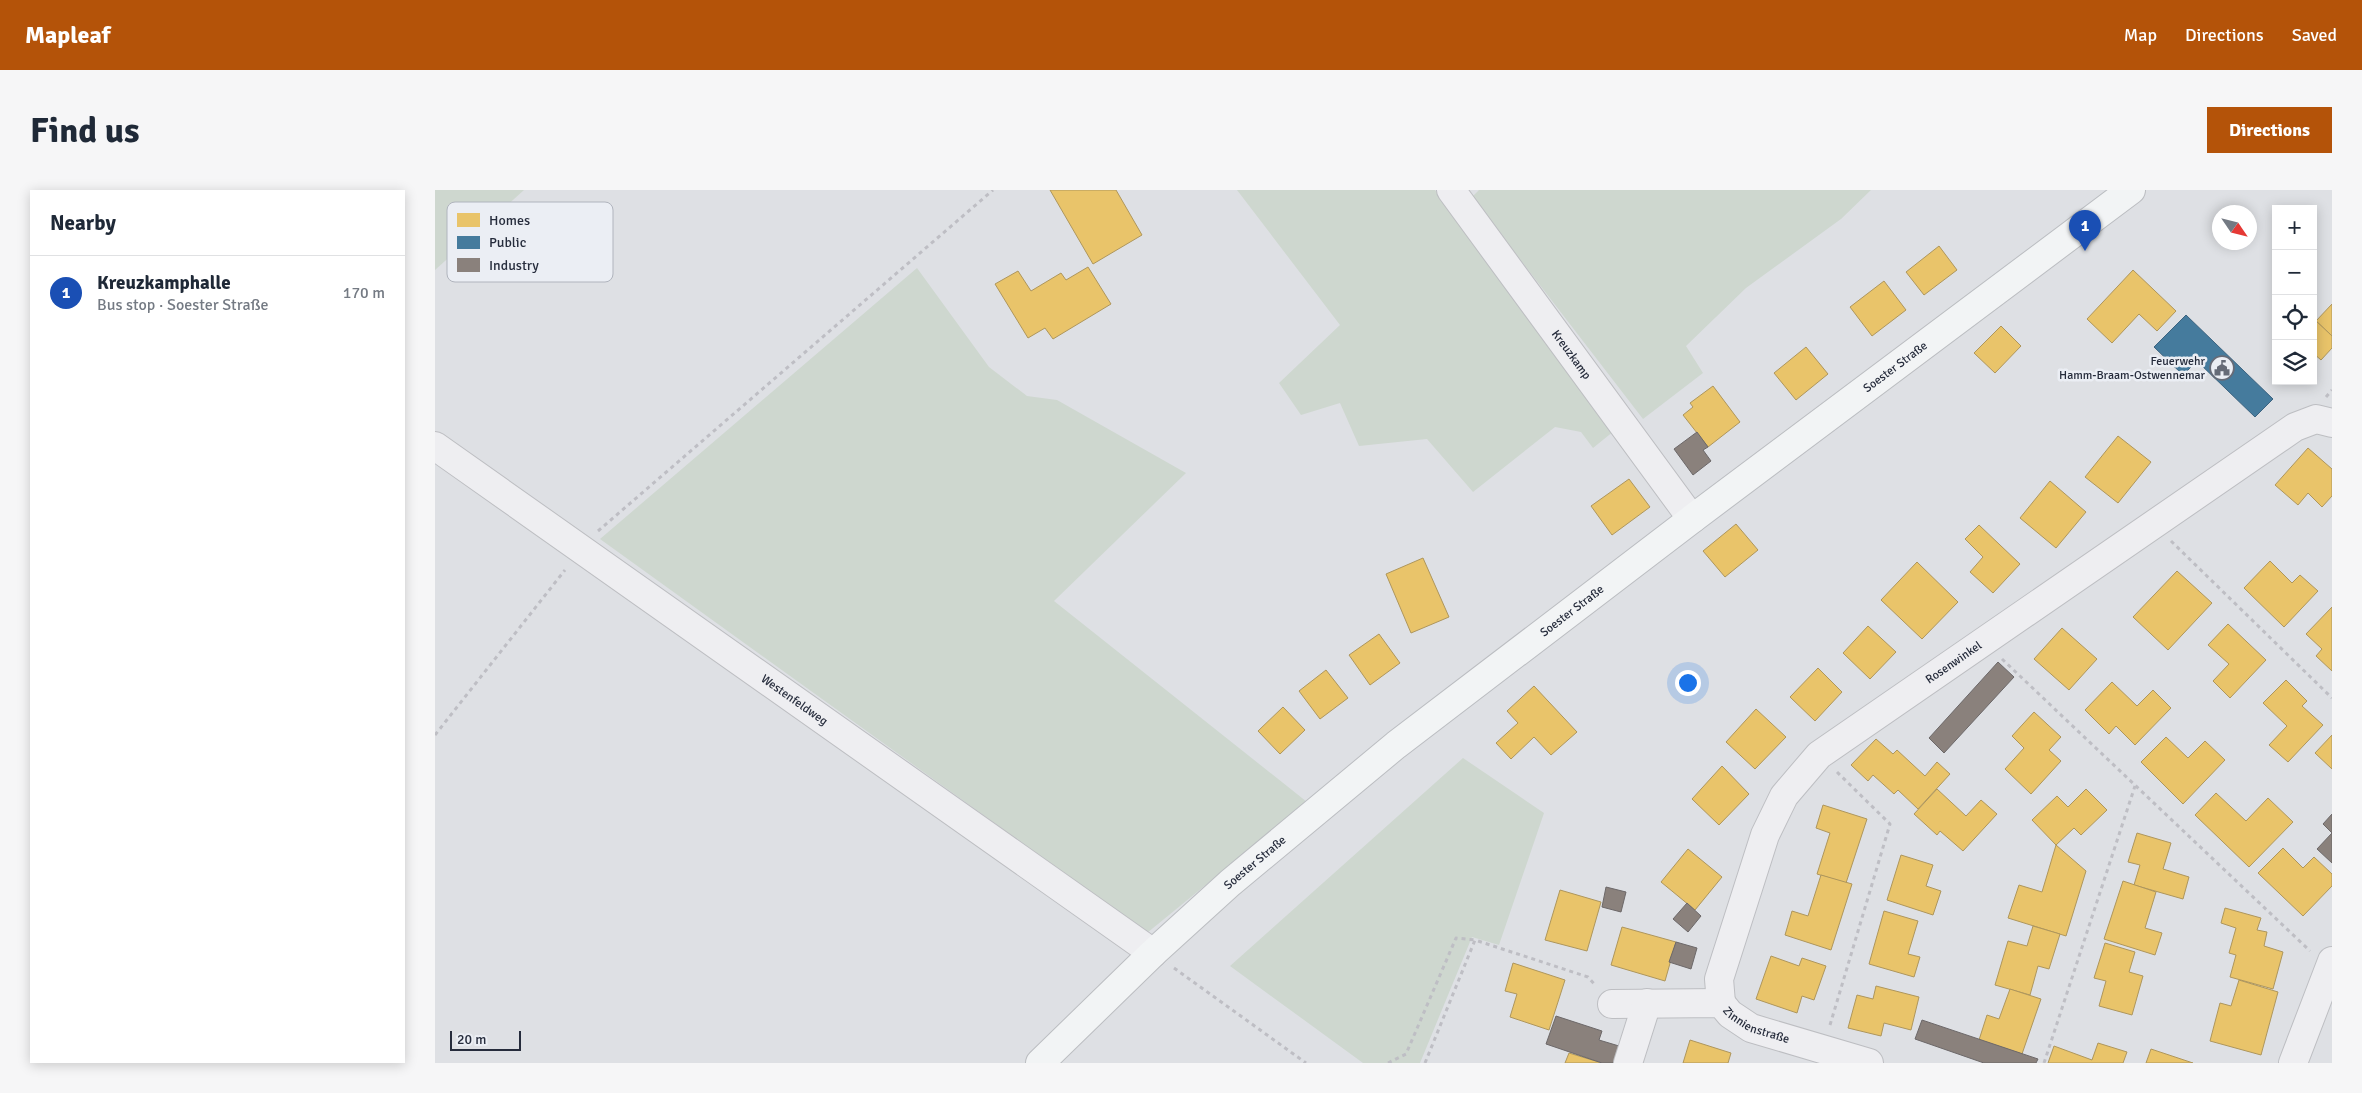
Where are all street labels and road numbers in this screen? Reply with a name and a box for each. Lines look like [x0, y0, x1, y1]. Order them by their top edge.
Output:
street label: Kreuzkamp [1549, 327, 1595, 382]
street label: Soester Straße [1860, 338, 1930, 396]
street label: Soester Straße [1537, 582, 1607, 640]
street label: Rosenwinkel [1923, 637, 1985, 687]
street label: Westenfeldweg [758, 671, 831, 729]
street label: Soester Straße [1221, 832, 1289, 893]
street label: Zinnienstraße [1720, 1004, 1791, 1046]

